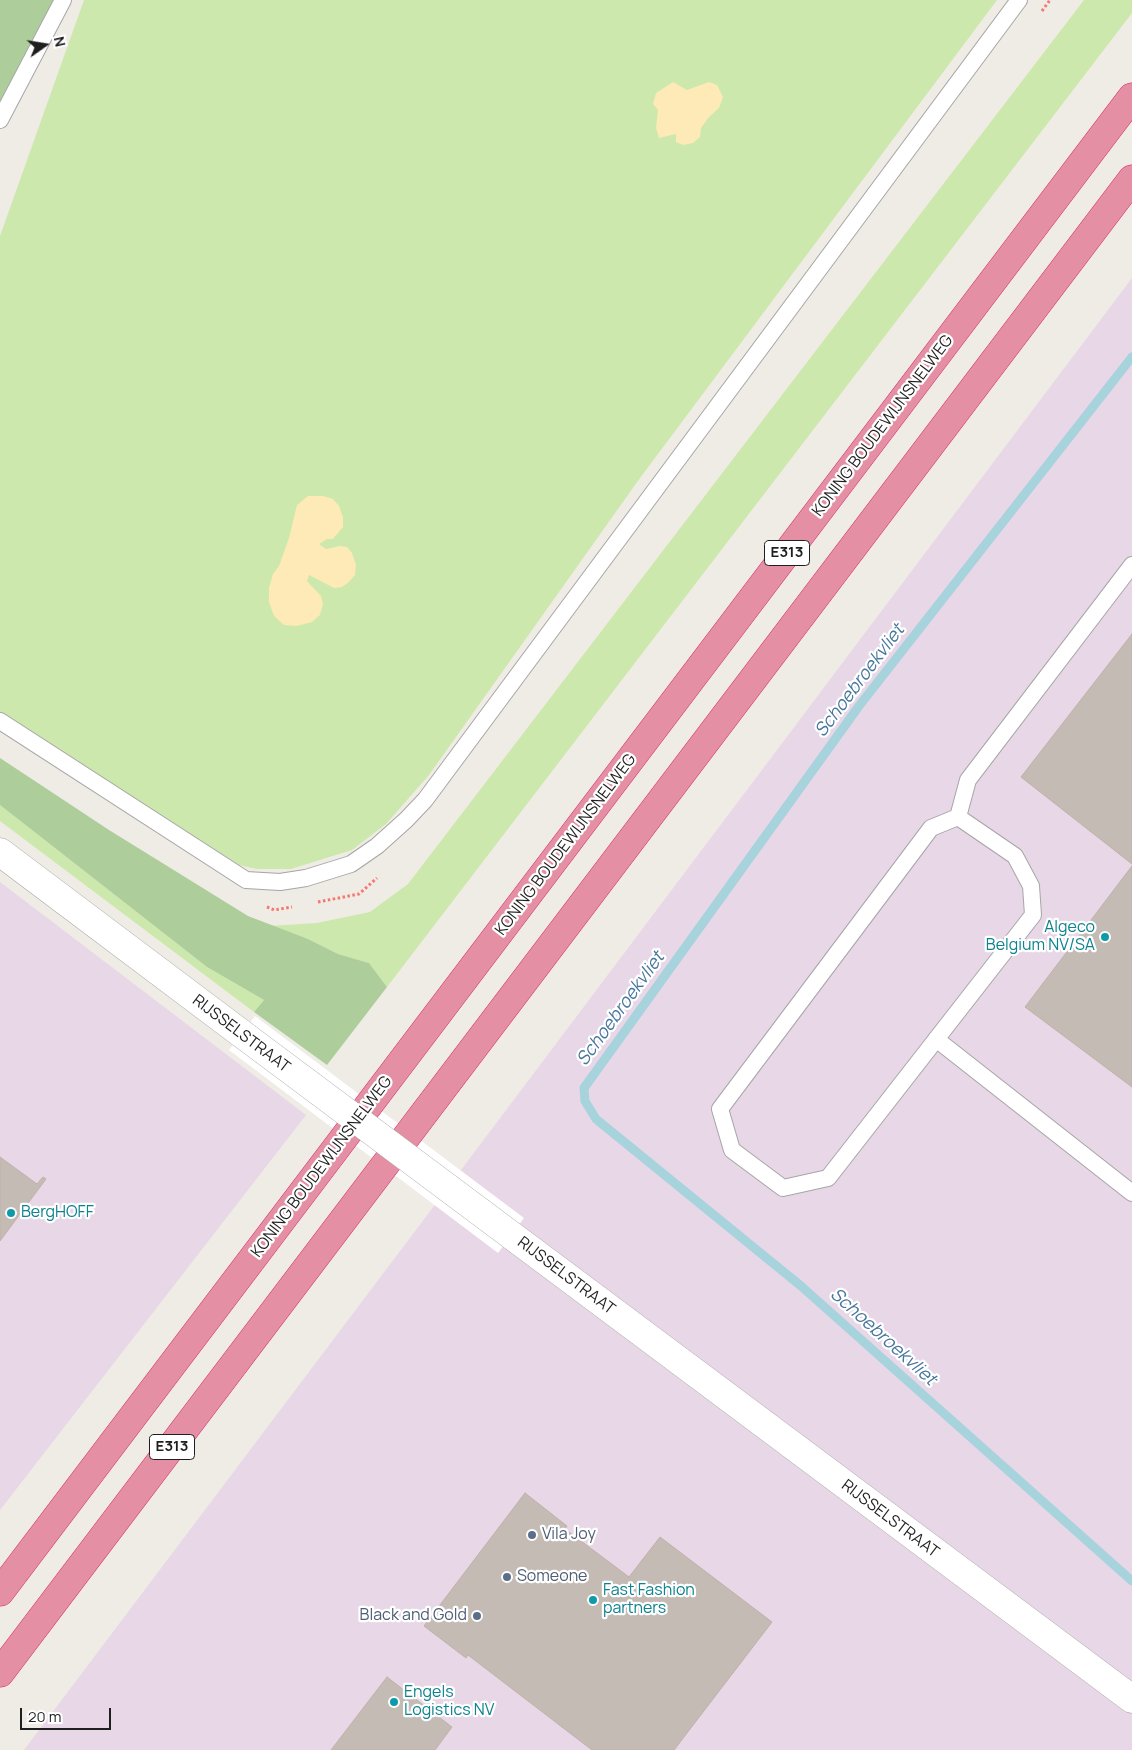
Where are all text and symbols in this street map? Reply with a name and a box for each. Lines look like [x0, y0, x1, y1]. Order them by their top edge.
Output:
north arrow [20, 20, 70, 70]
text: N [50, 34, 70, 49]
street label: KONING BOUDEWIJNSNELWEG [809, 332, 957, 520]
road number: E313 [764, 540, 810, 566]
water label: Schoebroekvliet [811, 620, 909, 742]
street label: KONING BOUDEWIJNSNELWEG [492, 751, 640, 939]
place label: Algeco Belgium NV/SA [986, 918, 1095, 956]
marker: Algeco Belgium NV/SA [1099, 931, 1111, 943]
water label: Schoebroekvliet [573, 948, 669, 1070]
street label: RIJSSELSTRAAT [188, 991, 294, 1077]
street label: KONING BOUDEWIJNSNELWEG [248, 1073, 396, 1261]
place label: BergHOFF [21, 1203, 94, 1223]
marker: BergHOFF [5, 1207, 17, 1219]
street label: RIJSSELSTRAAT [513, 1233, 619, 1319]
water label: Schoebroekvliet [826, 1284, 940, 1390]
road number: E313 [150, 1434, 194, 1460]
street label: RIJSSELSTRAAT [837, 1476, 943, 1562]
place label: Vila Joy [542, 1525, 596, 1545]
marker: Vila Joy [526, 1529, 538, 1541]
place label: Someone [517, 1567, 587, 1587]
marker: Someone [501, 1571, 513, 1583]
place label: Fast Fashion partners [603, 1581, 695, 1619]
marker: Fast Fashion partners [587, 1594, 599, 1606]
place label: Black and Gold [360, 1606, 467, 1626]
marker: Black and Gold [471, 1610, 483, 1622]
place label: Engels Logistics NV [404, 1683, 494, 1721]
marker: Engels Logistics NV [388, 1696, 400, 1708]
scale bar [22, 1698, 114, 1730]
text: 20 m [28, 1706, 61, 1727]

